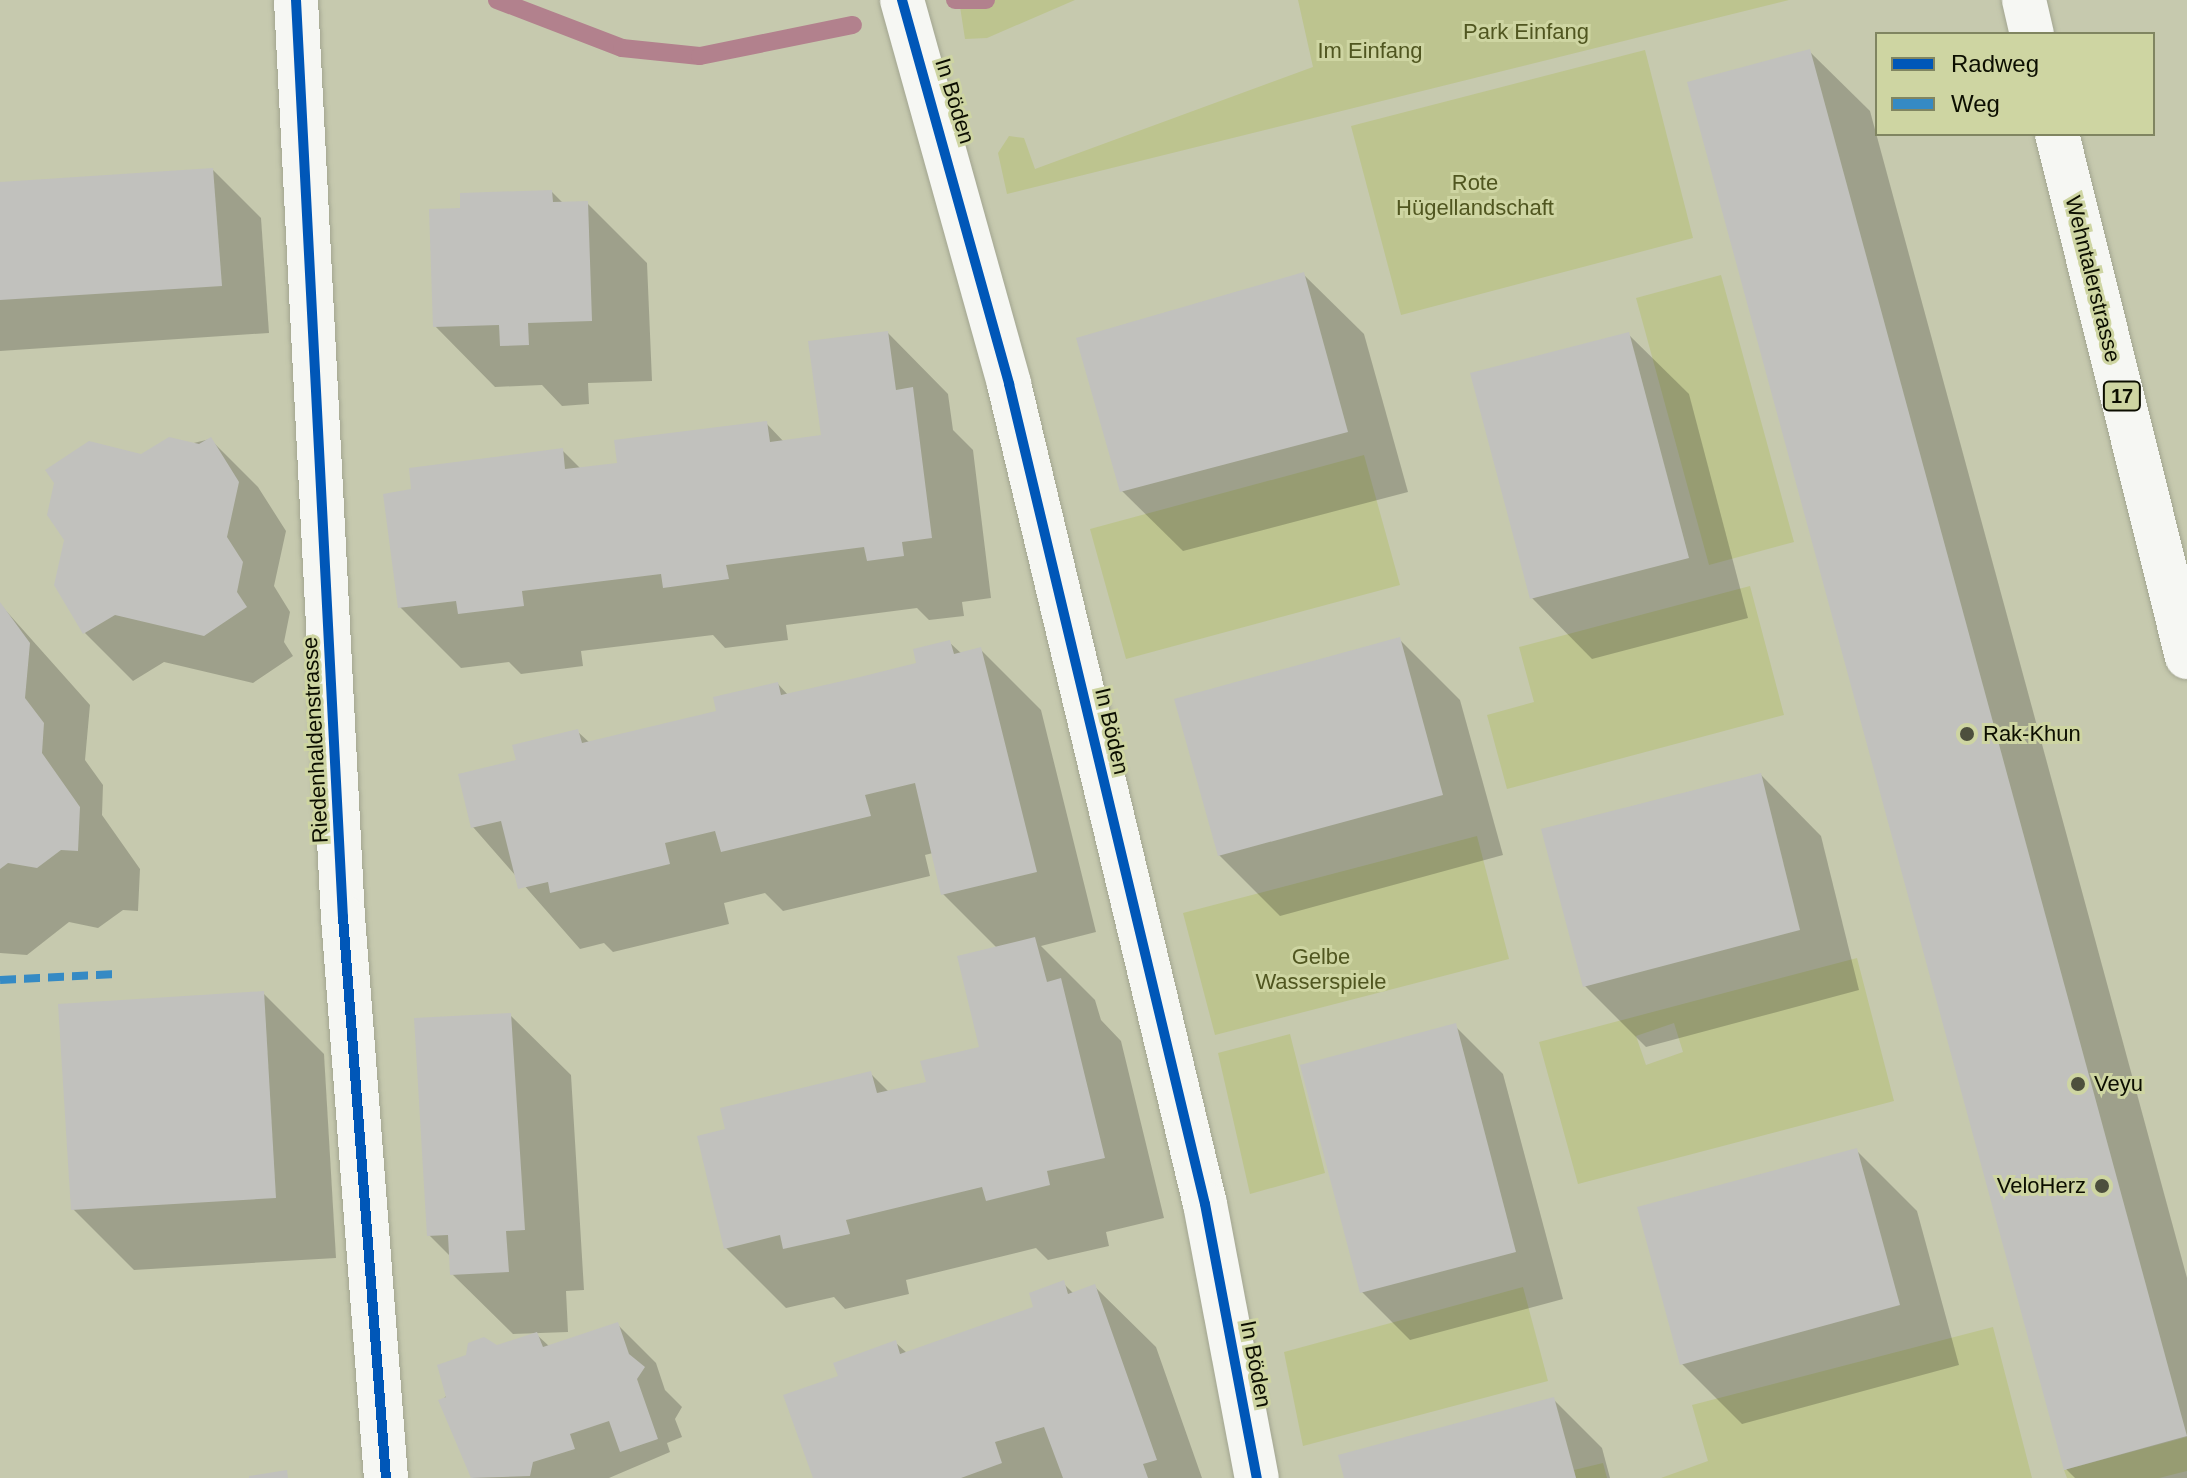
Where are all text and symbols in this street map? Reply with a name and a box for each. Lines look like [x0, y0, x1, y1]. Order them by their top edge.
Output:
park label: Park Einfang [1463, 19, 1589, 45]
legend [1875, 32, 2155, 136]
park label: Im Einfang [1317, 38, 1423, 64]
text: Radweg [1951, 50, 2039, 77]
street label: In Böden [930, 55, 980, 147]
text: Weg [1951, 90, 2000, 117]
park label: Rote Hügellandschaft [1396, 169, 1554, 220]
street label: Wehntalerstrasse [2060, 193, 2126, 365]
road number: 17 [2102, 380, 2142, 412]
street label: Riedenhaldenstrasse [296, 636, 334, 844]
street label: In Böden [1089, 685, 1135, 777]
place label: Rak-Khun [1983, 721, 2081, 747]
marker: Rak-Khun [1958, 725, 1976, 743]
park label: Gelbe Wasserspiele [1255, 943, 1387, 994]
place label: Veyu [2094, 1071, 2143, 1097]
marker: Veyu [2069, 1075, 2087, 1093]
place label: VeloHerz [1997, 1173, 2086, 1199]
marker: VeloHerz [2093, 1177, 2111, 1195]
street label: In Böden [1235, 1318, 1277, 1410]

